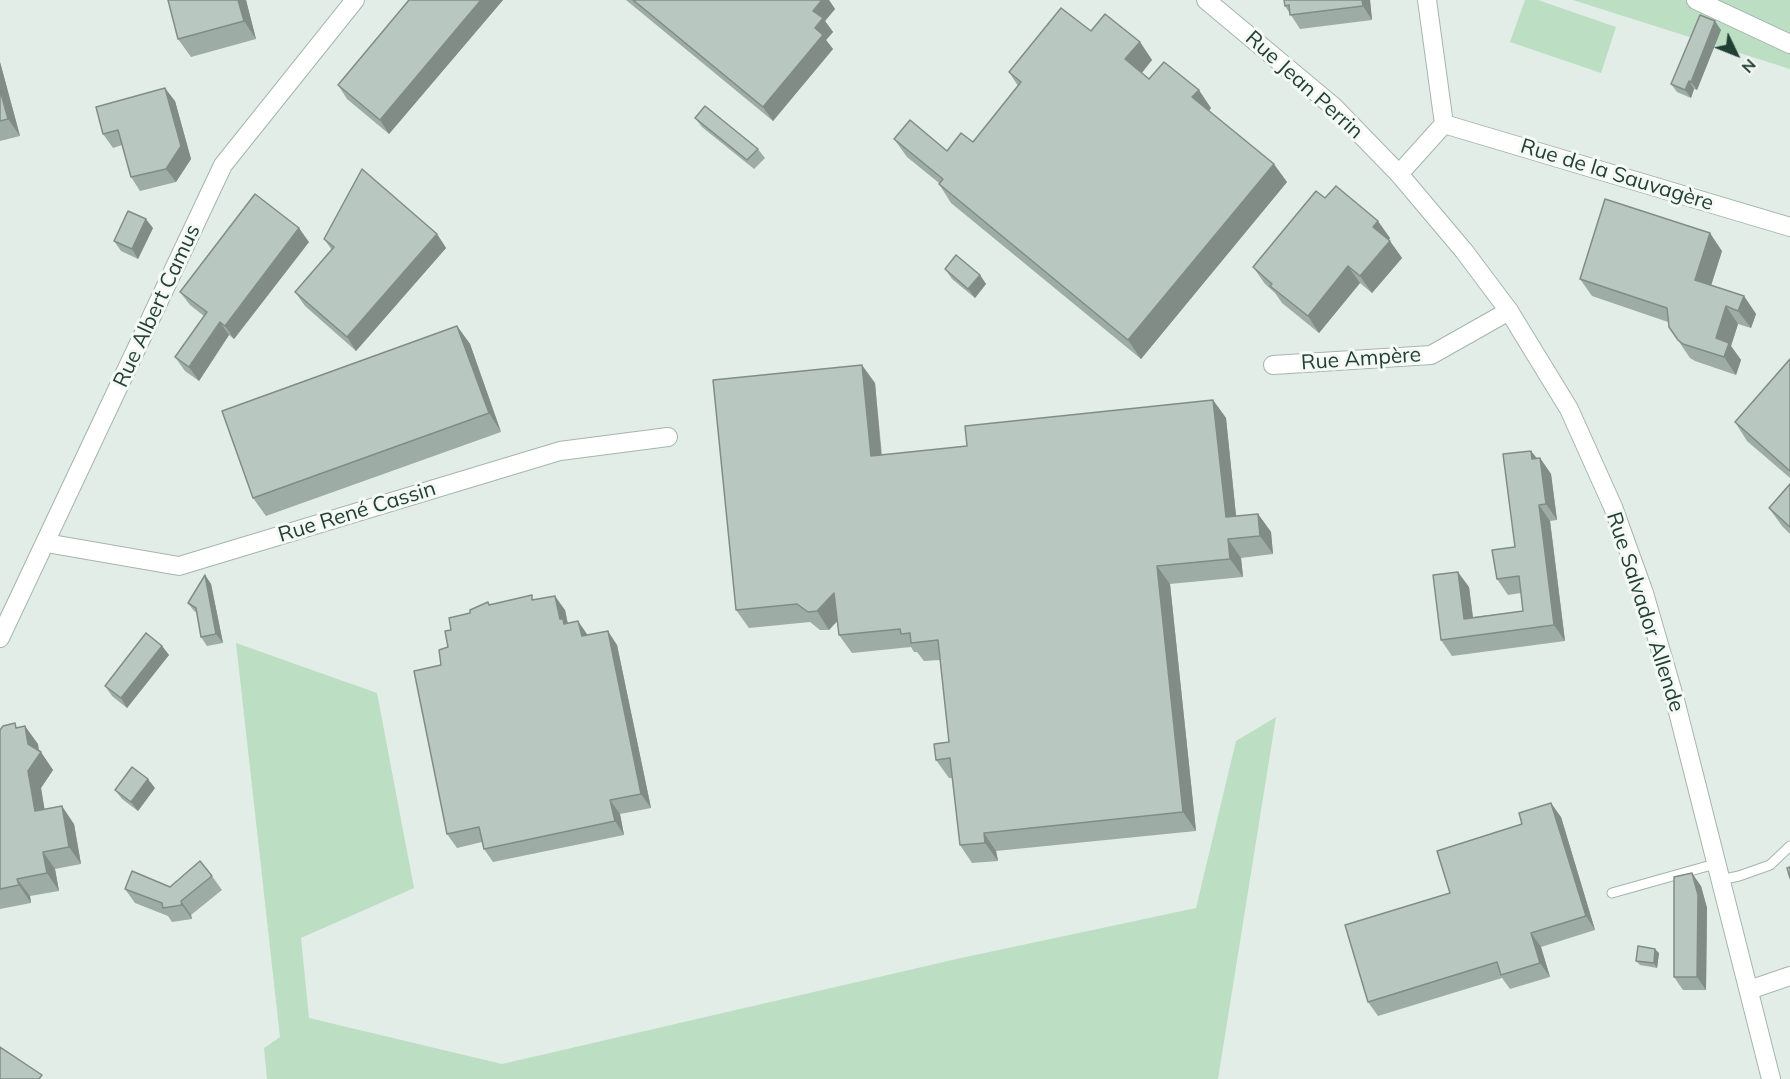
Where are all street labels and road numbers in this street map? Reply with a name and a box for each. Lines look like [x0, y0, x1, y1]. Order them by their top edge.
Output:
street label: Rue Jean Perrin [1240, 26, 1368, 144]
street label: Rue de la Sauvagère [1517, 134, 1717, 216]
street label: Rue Albert Camus [108, 221, 206, 391]
street label: Rue Ampère [1300, 342, 1422, 376]
street label: Rue René Cassin [275, 476, 439, 548]
street label: Rue Salvador Allende [1601, 509, 1689, 715]

